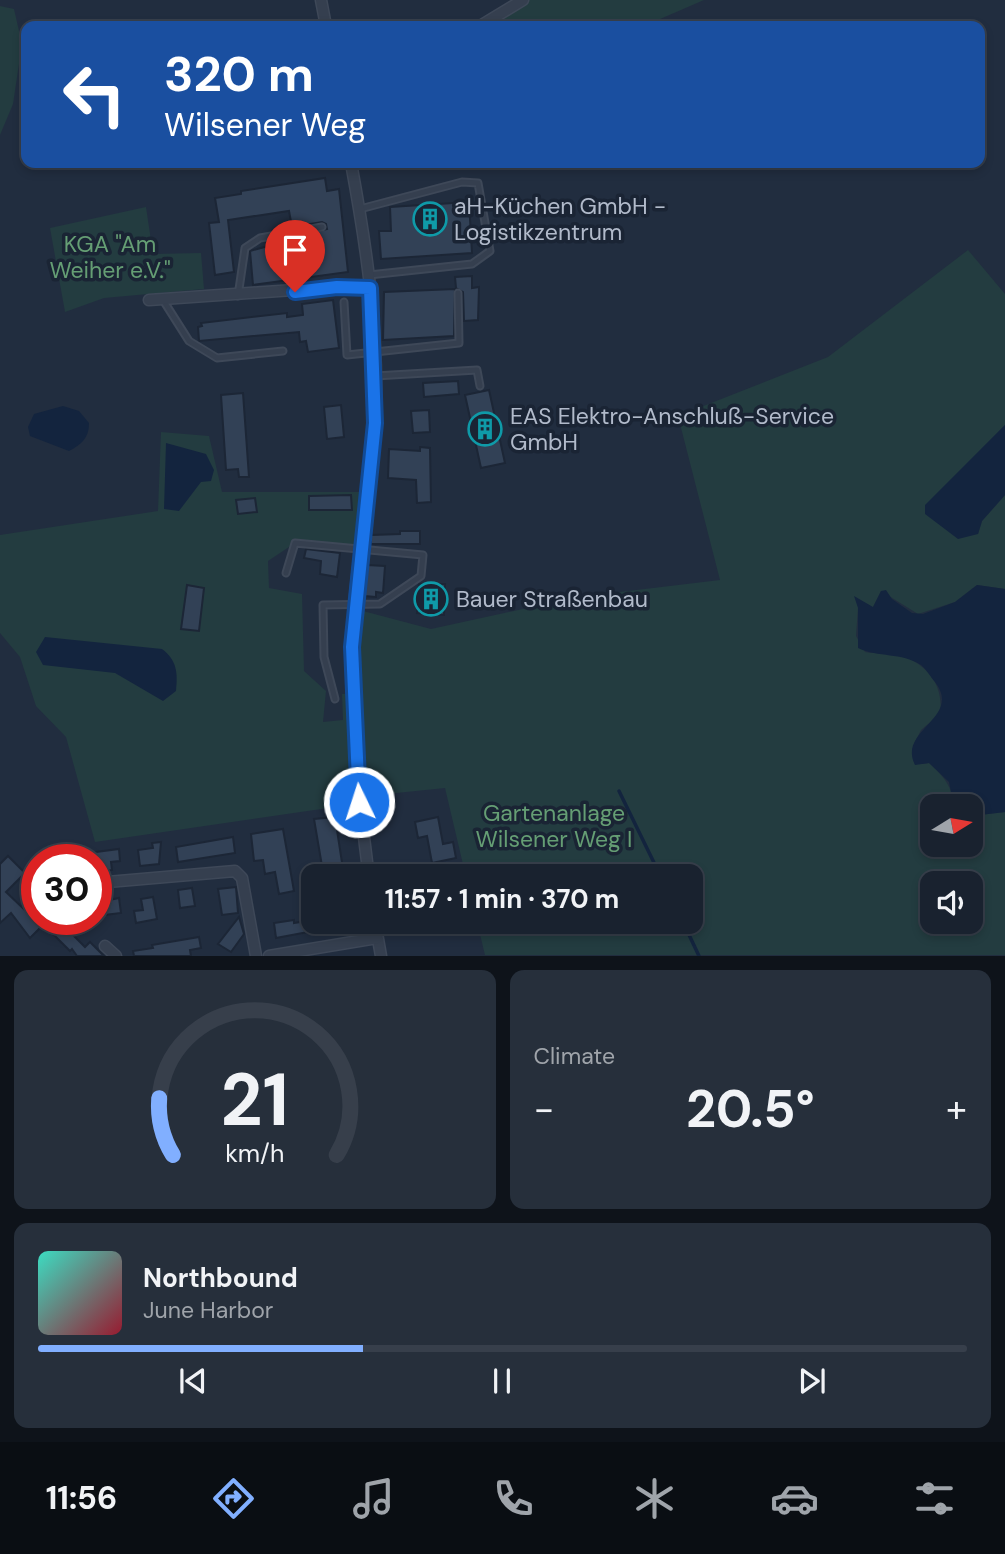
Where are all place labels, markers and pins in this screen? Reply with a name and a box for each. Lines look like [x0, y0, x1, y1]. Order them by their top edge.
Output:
place label: aH-Küchen GmbH - Logistikzentrum [454, 191, 666, 247]
building icon: aH-Küchen GmbH - Logistikzentrum [411, 200, 449, 238]
pin [265, 220, 325, 292]
place label: EAS Elektro-Anschluß-Service GmbH [510, 401, 834, 457]
building icon: EAS Elektro-Anschluß-Service GmbH [466, 410, 504, 448]
building icon: Bauer Straßenbau [412, 580, 450, 618]
place label: Bauer Straßenbau [456, 584, 648, 614]

